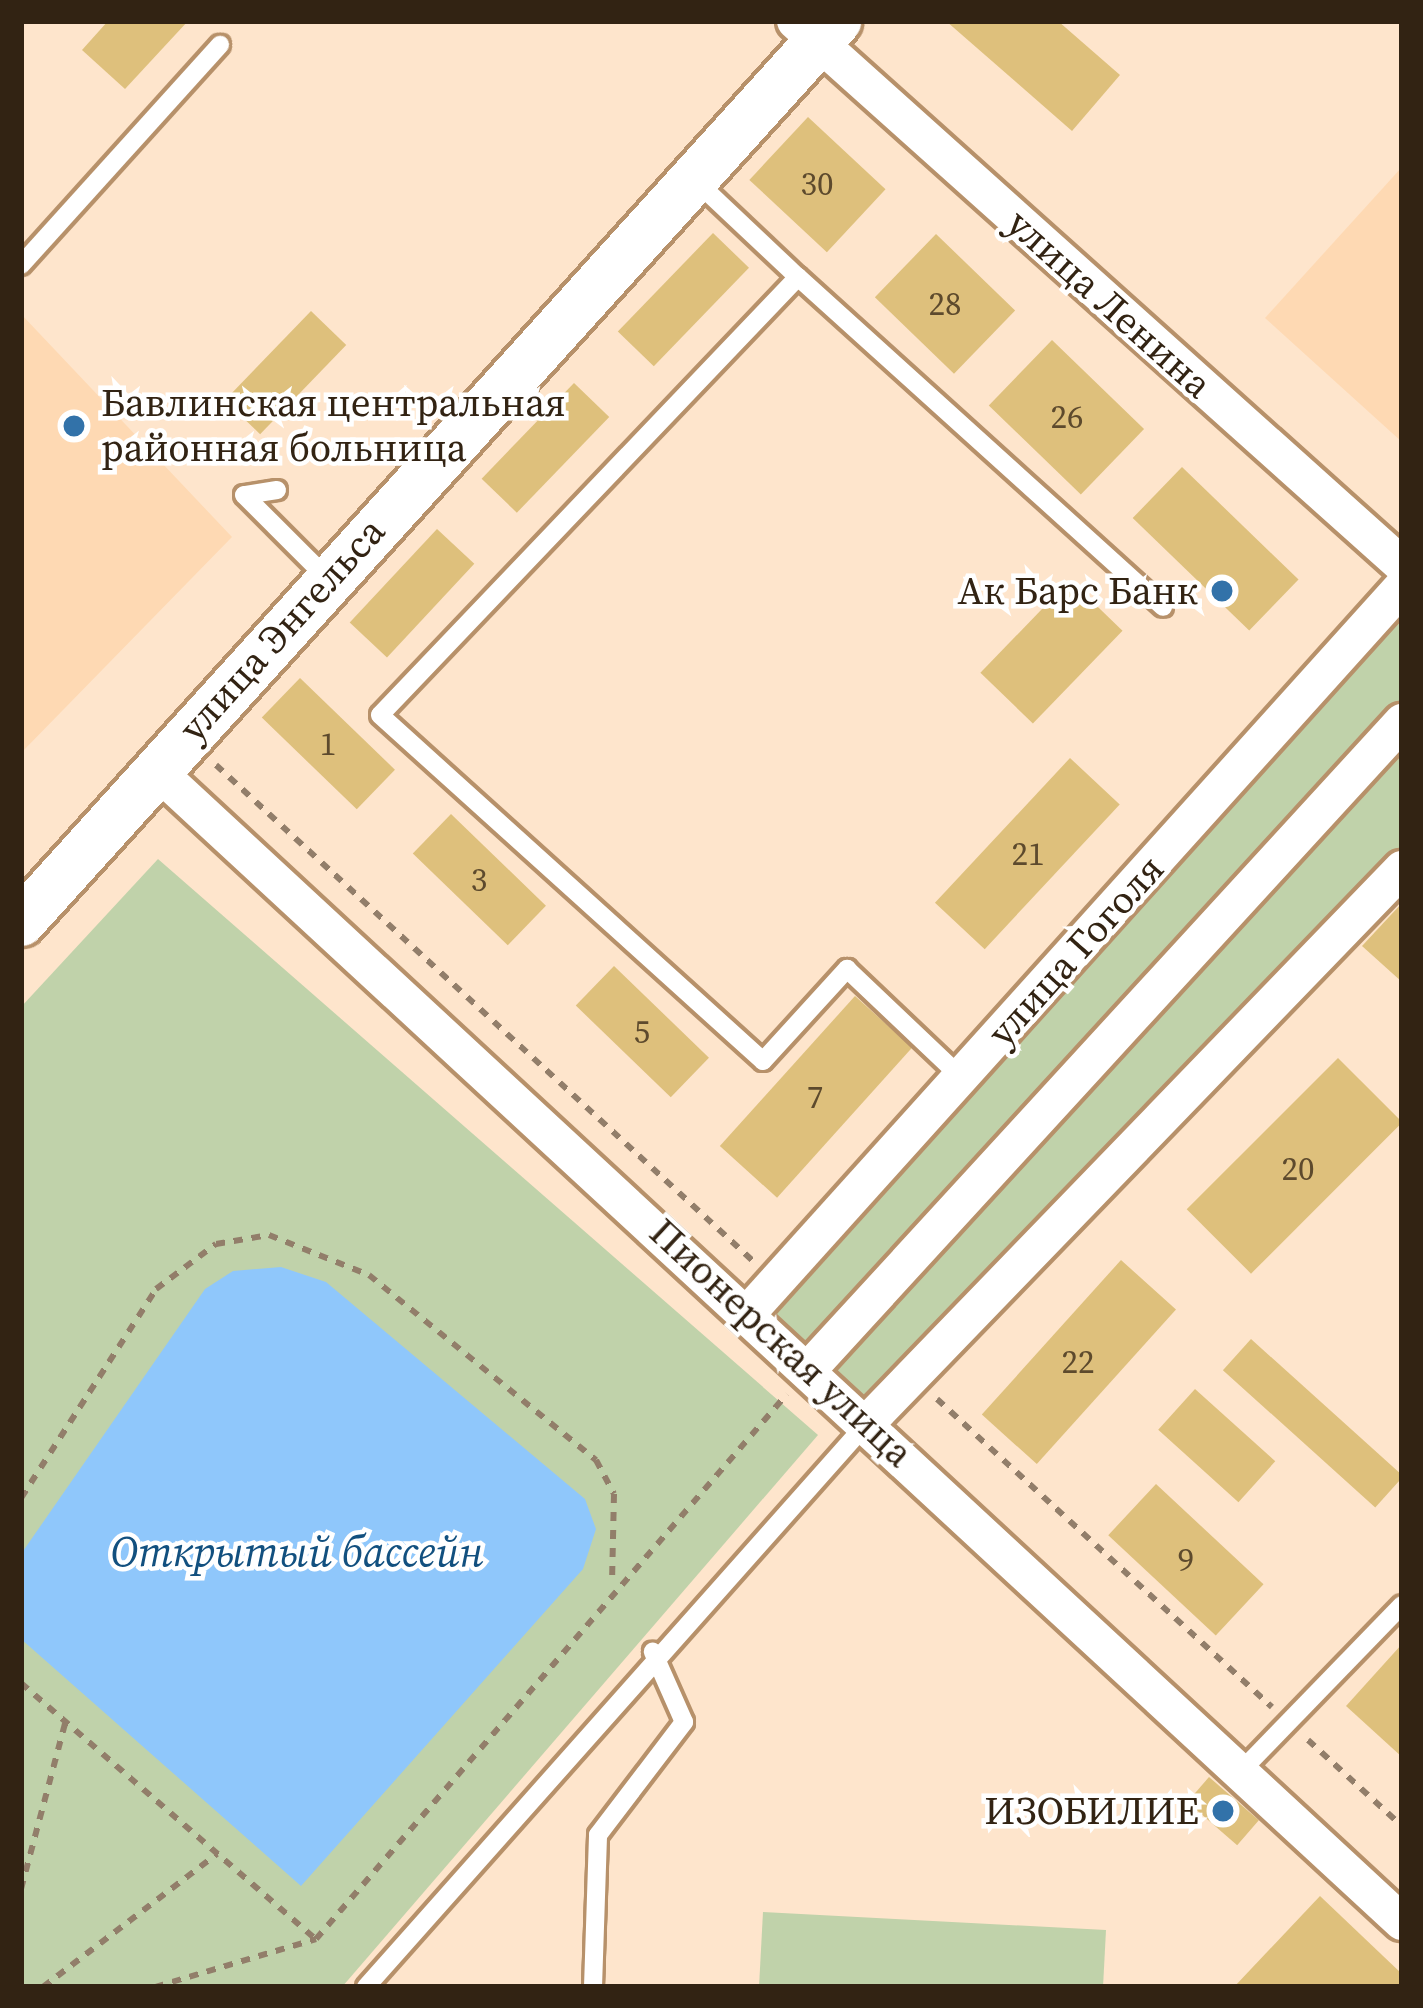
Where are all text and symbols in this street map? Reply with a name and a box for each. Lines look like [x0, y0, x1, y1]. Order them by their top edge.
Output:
house number: 30 [801, 164, 833, 204]
street label: улица Ленина [997, 200, 1221, 408]
house number: 28 [929, 284, 961, 324]
place label: Бавлинская центральная районная больница [101, 381, 566, 472]
house number: 26 [1051, 397, 1083, 437]
marker: Бавлинская центральная районная больница [58, 410, 90, 442]
street label: улица Энгельса [169, 508, 395, 752]
place label: Ак Барс Банк [957, 568, 1198, 614]
marker: Ак Барс Банк [1209, 578, 1235, 604]
house number: 1 [320, 724, 336, 764]
house number: 21 [1012, 834, 1044, 874]
street label: улица Гоголя [978, 846, 1174, 1056]
house number: 3 [471, 860, 487, 900]
house number: 5 [634, 1012, 650, 1052]
house number: 7 [807, 1077, 823, 1117]
house number: 20 [1282, 1149, 1314, 1189]
street label: Пионерская улица [640, 1209, 922, 1477]
house number: 22 [1062, 1342, 1094, 1382]
water label: Открытый бассейн [110, 1526, 484, 1576]
house number: 9 [1178, 1540, 1194, 1580]
place label: ИЗОБИЛИЕ [984, 1788, 1199, 1834]
marker: ИЗОБИЛИЕ [1210, 1798, 1236, 1824]

